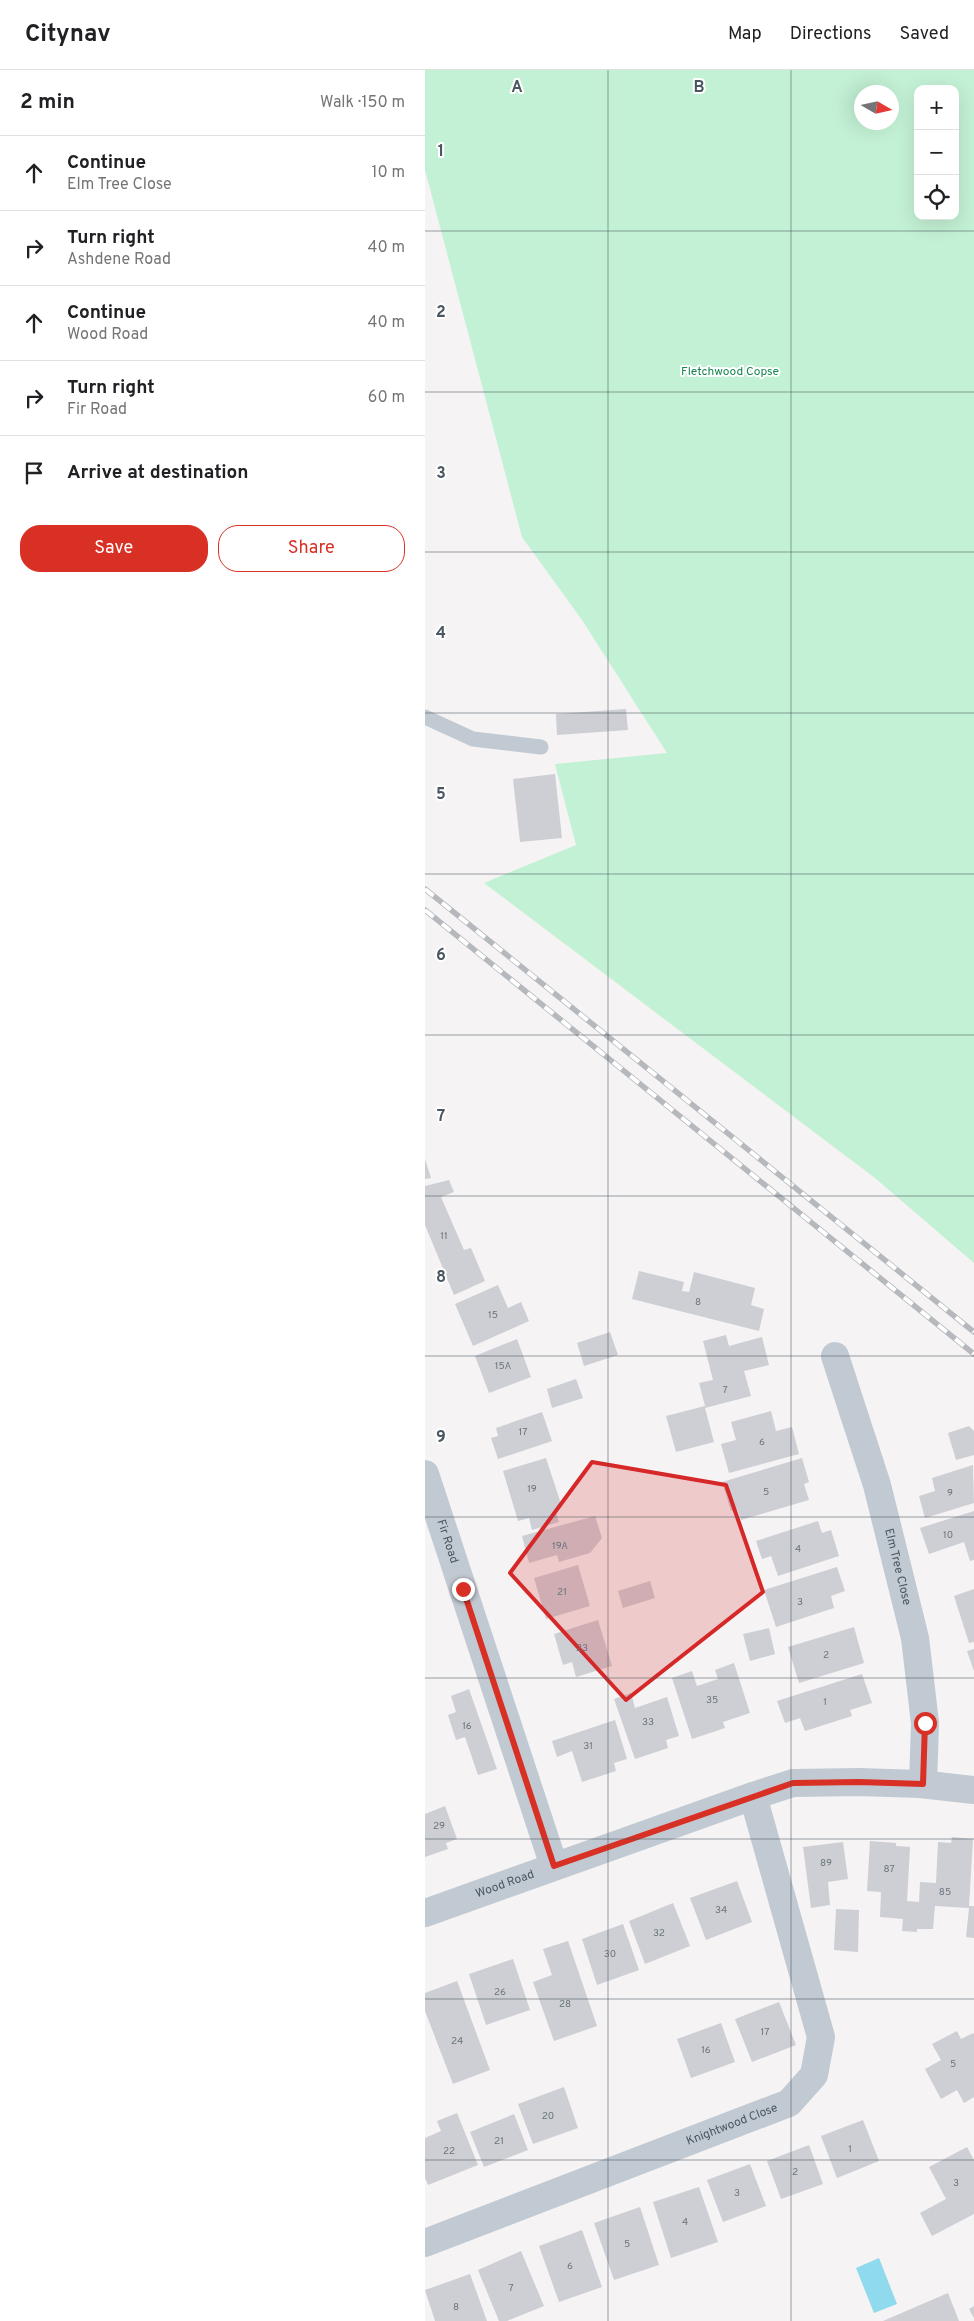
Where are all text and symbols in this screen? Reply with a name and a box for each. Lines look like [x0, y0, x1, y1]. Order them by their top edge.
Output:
text: Citynav [25, 20, 111, 50]
text: Map [728, 23, 762, 46]
text: Directions [790, 23, 872, 46]
text: Saved [900, 23, 949, 46]
text: A [511, 78, 523, 98]
text: B [693, 78, 705, 98]
north arrow [854, 85, 899, 130]
map controls [914, 85, 959, 220]
button: + [914, 85, 959, 130]
text: 2 min [20, 89, 75, 116]
text: Walk · 150 m [320, 93, 405, 113]
button: − [914, 130, 959, 175]
text: 1 [438, 142, 444, 162]
text: Continue [67, 151, 146, 175]
icon: ahead [20, 159, 48, 187]
text: 10 m [371, 163, 405, 183]
text: Elm Tree Close [67, 175, 172, 195]
button: locate [914, 175, 959, 220]
text: Turn right [67, 226, 155, 250]
icon: right [20, 234, 48, 262]
text: 40 m [367, 238, 405, 258]
text: Ashdene Road [67, 250, 171, 270]
text: Continue [67, 301, 146, 325]
text: 2 [436, 303, 446, 323]
icon: ahead [20, 309, 48, 337]
text: 40 m [367, 313, 405, 333]
text: Wood Road [67, 325, 148, 345]
park label: Fletchwood Copse [681, 364, 779, 380]
text: Turn right [67, 376, 155, 400]
icon: right [20, 384, 48, 412]
text: 60 m [368, 388, 405, 408]
text: Fir Road [67, 400, 127, 420]
icon: arrive [20, 459, 48, 487]
text: Arrive at destination [67, 461, 248, 485]
text: 3 [436, 464, 446, 484]
button: Save [20, 525, 208, 572]
button: Share [218, 525, 405, 572]
text: 4 [436, 624, 446, 644]
text: 5 [436, 785, 446, 805]
text: 6 [436, 946, 446, 966]
text: 7 [437, 1107, 445, 1127]
house number: 11 [440, 1230, 448, 1243]
text: 8 [436, 1268, 446, 1288]
house number: 8 [695, 1296, 701, 1309]
house number: 15 [488, 1309, 498, 1322]
house number: 15A [495, 1360, 511, 1373]
house number: 7 [722, 1384, 728, 1397]
house number: 17 [519, 1426, 527, 1439]
text: 9 [436, 1428, 446, 1448]
house number: 6 [759, 1436, 765, 1449]
house number: 19 [527, 1483, 537, 1496]
house number: 5 [763, 1486, 769, 1499]
house number: 9 [947, 1487, 953, 1500]
street label: Fir Road [433, 1518, 462, 1565]
street label: Elm Tree Close [880, 1527, 915, 1607]
house number: 10 [943, 1529, 953, 1542]
house number: 19A [552, 1540, 568, 1553]
house number: 4 [795, 1543, 801, 1556]
route end [452, 1578, 475, 1601]
house number: 21 [557, 1586, 567, 1599]
house number: 3 [797, 1596, 803, 1609]
house number: 23 [576, 1642, 588, 1655]
house number: 2 [823, 1649, 829, 1662]
house number: 35 [706, 1694, 718, 1707]
house number: 1 [823, 1696, 827, 1709]
route start [914, 1712, 937, 1735]
house number: 33 [642, 1716, 654, 1729]
house number: 16 [462, 1720, 472, 1733]
house number: 31 [583, 1740, 593, 1753]
house number: 29 [433, 1820, 445, 1833]
house number: 89 [820, 1857, 832, 1870]
house number: 87 [883, 1863, 895, 1876]
street label: Wood Road [474, 1867, 536, 1902]
house number: 85 [939, 1886, 951, 1899]
house number: 34 [715, 1904, 727, 1917]
house number: 32 [653, 1927, 665, 1940]
house number: 30 [604, 1948, 616, 1961]
house number: 26 [494, 1986, 506, 1999]
house number: 28 [559, 1998, 571, 2011]
house number: 17 [761, 2026, 769, 2039]
house number: 24 [451, 2035, 463, 2048]
house number: 16 [701, 2044, 711, 2057]
house number: 5 [950, 2058, 956, 2071]
street label: Knightwood Close [684, 2100, 780, 2150]
house number: 20 [542, 2110, 554, 2123]
house number: 21 [494, 2135, 504, 2148]
house number: 1 [848, 2143, 852, 2156]
house number: 22 [443, 2145, 455, 2158]
house number: 2 [792, 2166, 798, 2179]
house number: 3 [953, 2177, 959, 2190]
house number: 3 [734, 2187, 740, 2200]
house number: 4 [682, 2216, 688, 2229]
house number: 5 [624, 2238, 630, 2251]
house number: 6 [567, 2260, 573, 2273]
house number: 7 [508, 2282, 514, 2295]
house number: 8 [453, 2301, 459, 2314]

